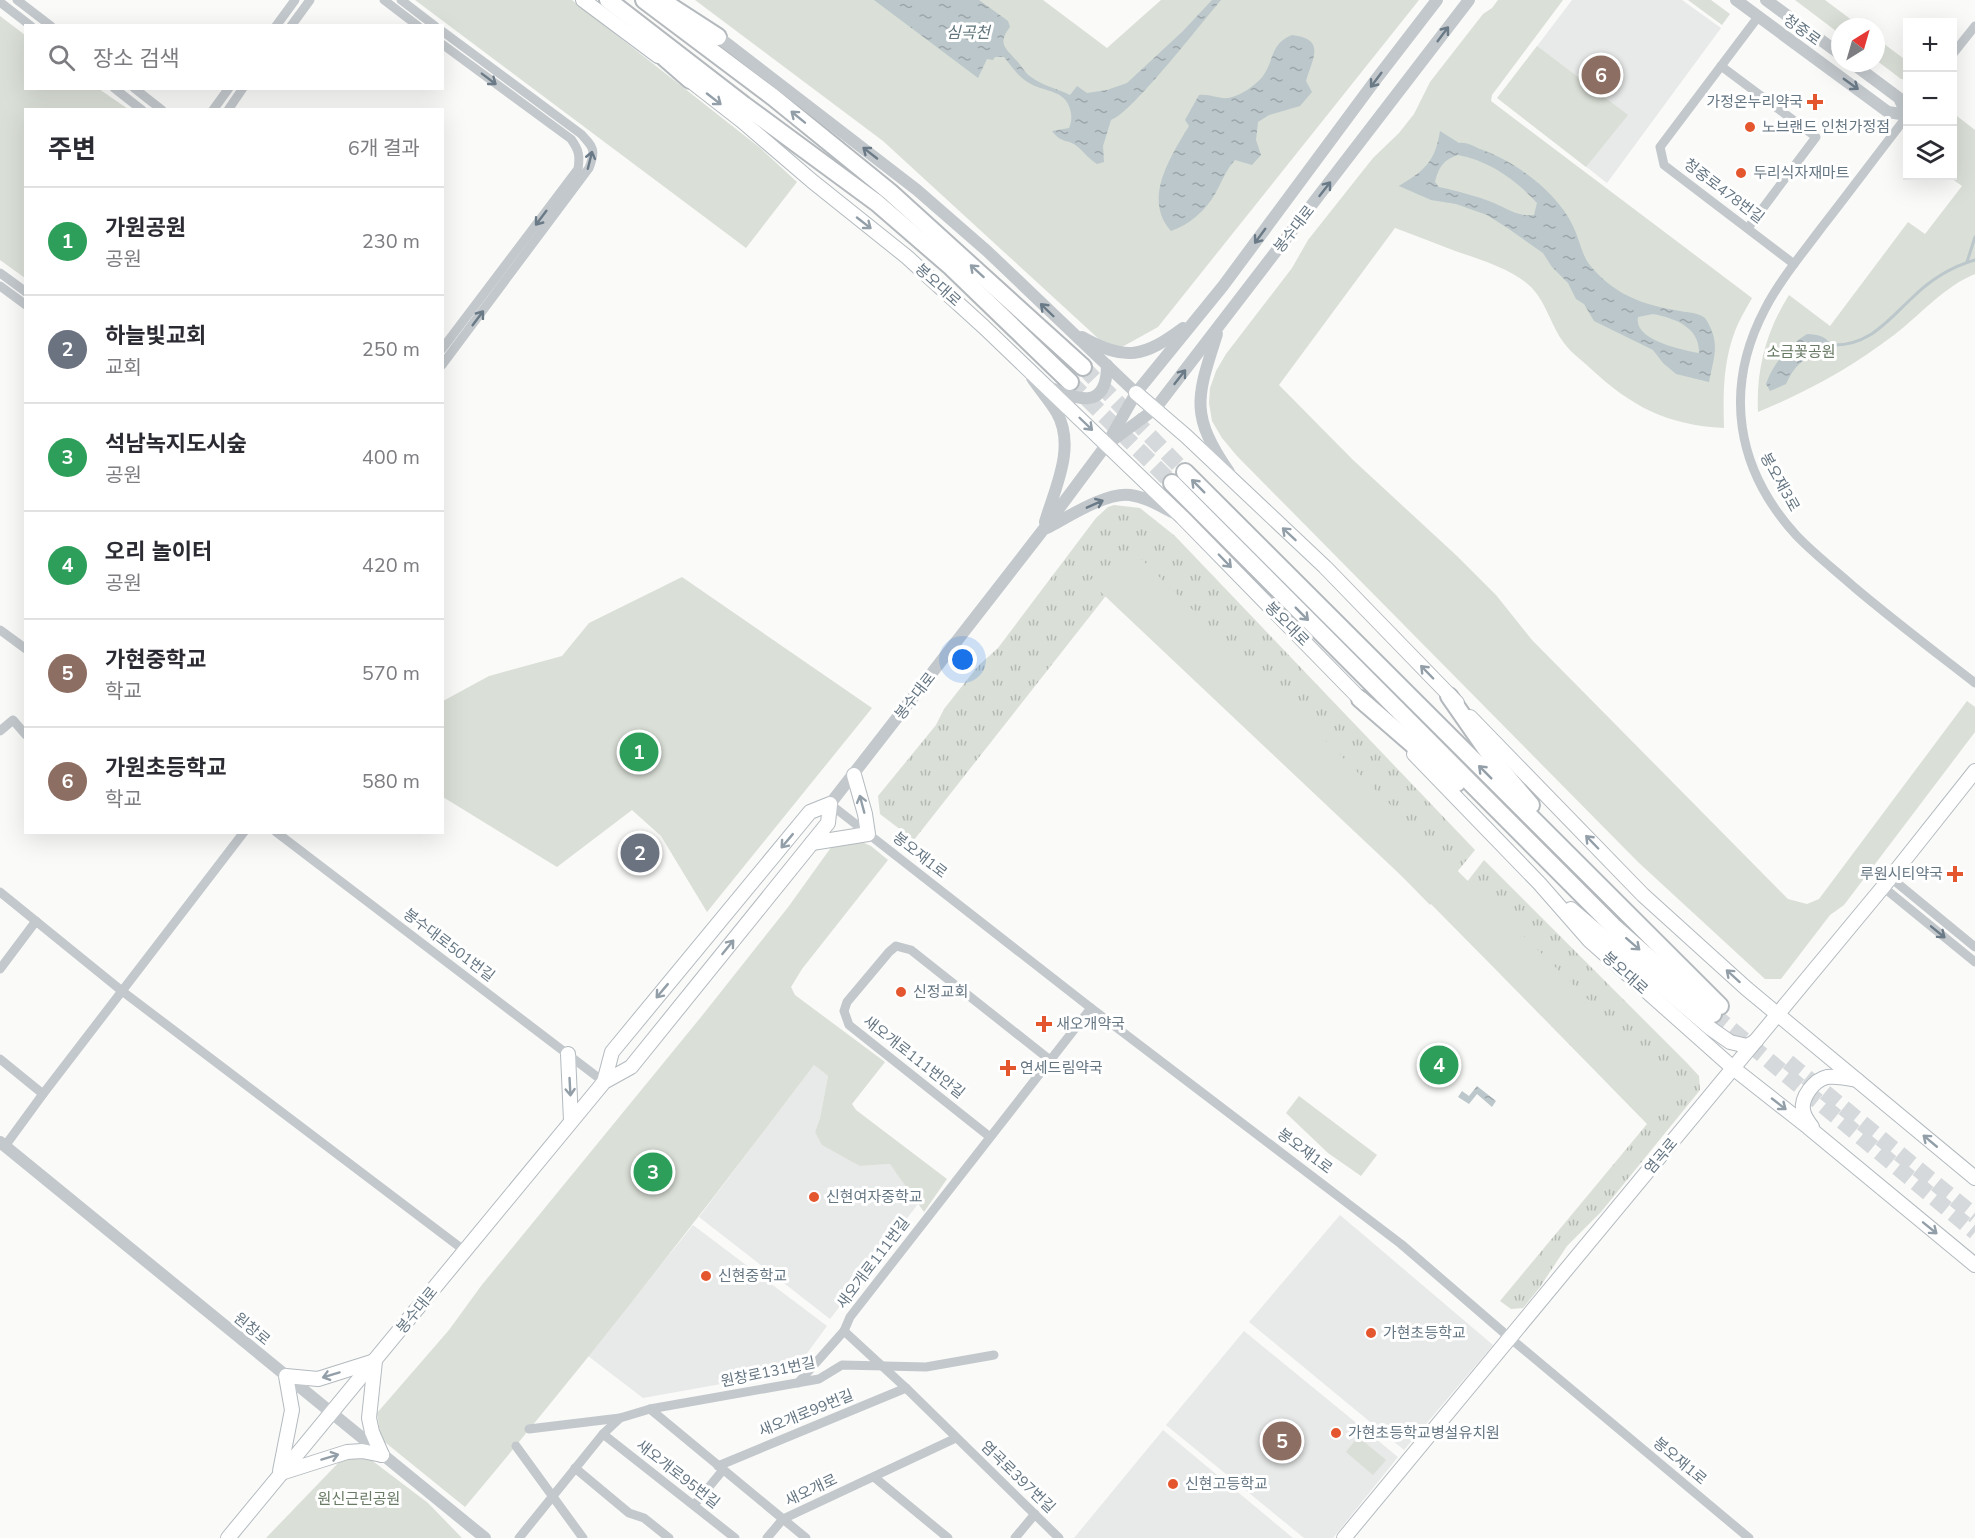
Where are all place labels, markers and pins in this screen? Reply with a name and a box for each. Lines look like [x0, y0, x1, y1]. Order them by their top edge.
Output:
pin: 6 [1582, 52, 1620, 98]
place label: 가정온누리약국 [1706, 92, 1803, 112]
marker: 가정온누리약국 [1808, 95, 1822, 109]
place label: 노브랜드 인천가정점 [1762, 117, 1890, 137]
marker: 노브랜드 인천가정점 [1743, 120, 1757, 134]
place label: 두리식자재마트 [1753, 163, 1850, 183]
marker: 두리식자재마트 [1734, 166, 1748, 180]
pin: 1 [620, 730, 658, 774]
pin: 2 [620, 830, 660, 876]
place label: 루원시티약국 [1860, 864, 1943, 884]
marker: 루원시티약국 [1948, 867, 1962, 881]
place label: 신정교회 [913, 982, 968, 1002]
marker: 신정교회 [894, 985, 908, 999]
place label: 새오개약국 [1056, 1014, 1125, 1034]
marker: 새오개약국 [1037, 1017, 1051, 1031]
pin: 4 [1420, 1042, 1458, 1088]
place label: 연세드림약국 [1020, 1058, 1103, 1078]
marker: 연세드림약국 [1001, 1061, 1015, 1075]
pin: 3 [634, 1150, 672, 1194]
place label: 신현여자중학교 [826, 1187, 923, 1207]
marker: 신현여자중학교 [807, 1190, 821, 1204]
place label: 신현중학교 [718, 1266, 787, 1286]
marker: 신현중학교 [699, 1269, 713, 1283]
place label: 가현초등학교 [1383, 1323, 1466, 1343]
marker: 가현초등학교 [1364, 1326, 1378, 1340]
pin: 5 [1262, 1418, 1302, 1464]
place label: 가현초등학교병설유치원 [1348, 1423, 1500, 1443]
marker: 가현초등학교병설유치원 [1329, 1426, 1343, 1440]
place label: 신현고등학교 [1185, 1474, 1268, 1494]
marker: 신현고등학교 [1166, 1477, 1180, 1491]

